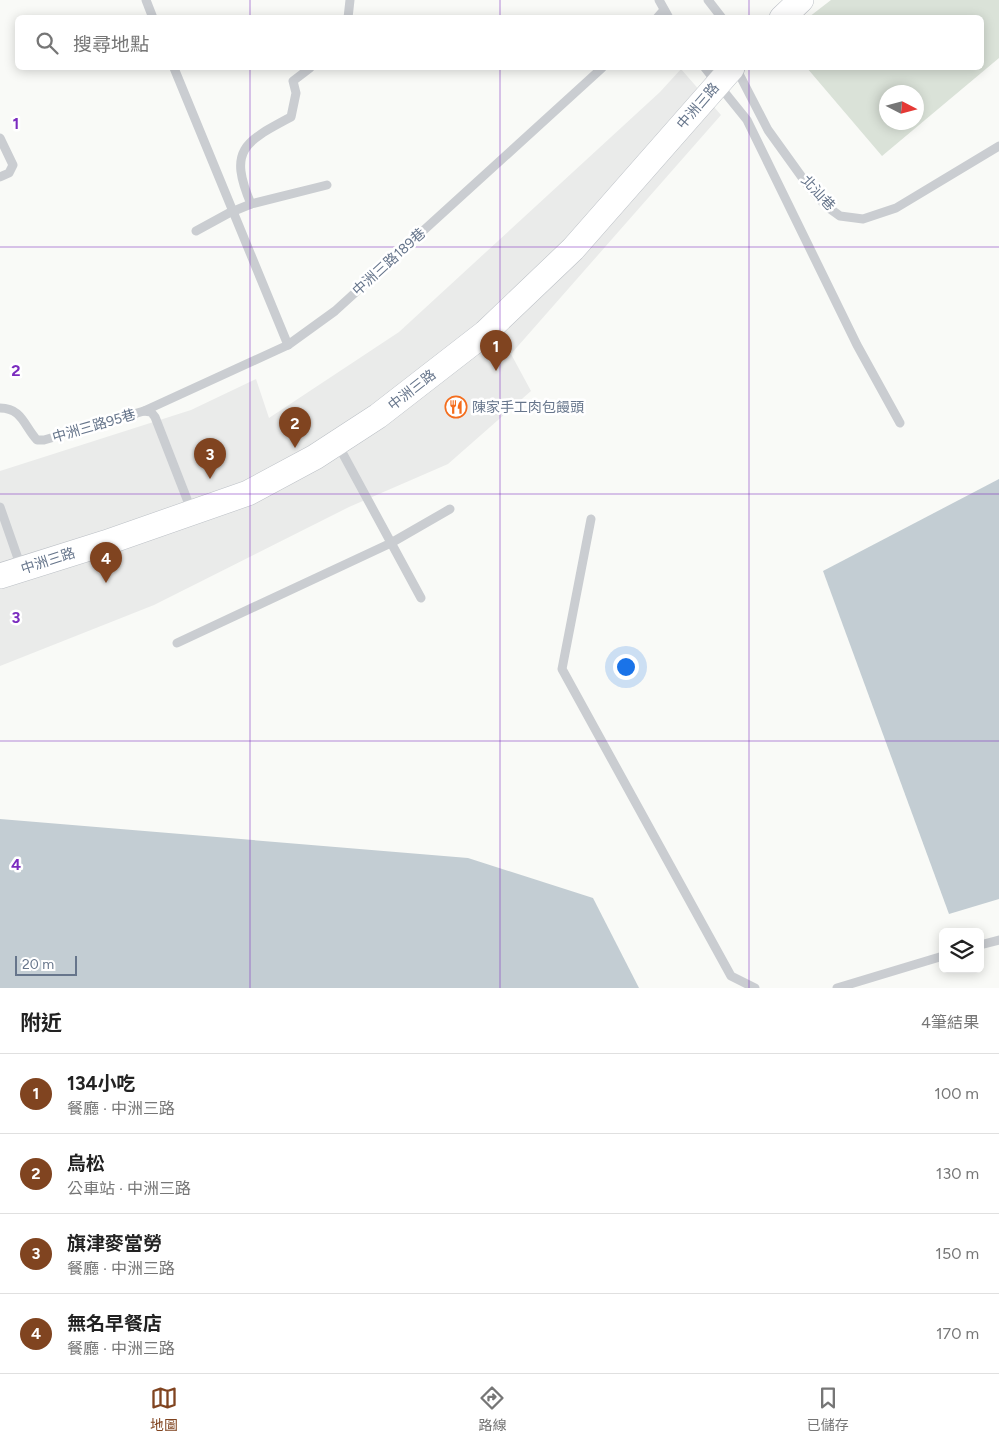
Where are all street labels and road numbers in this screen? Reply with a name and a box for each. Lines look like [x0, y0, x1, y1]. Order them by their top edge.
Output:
street label: 中洲三路 [673, 79, 723, 133]
street label: 北汕巷 [797, 172, 839, 214]
street label: 中洲三路189巷 [349, 225, 429, 299]
street label: 中洲三路 [385, 366, 439, 414]
street label: 中洲三路95巷 [50, 406, 138, 446]
street label: 中洲三路 [19, 544, 77, 578]

